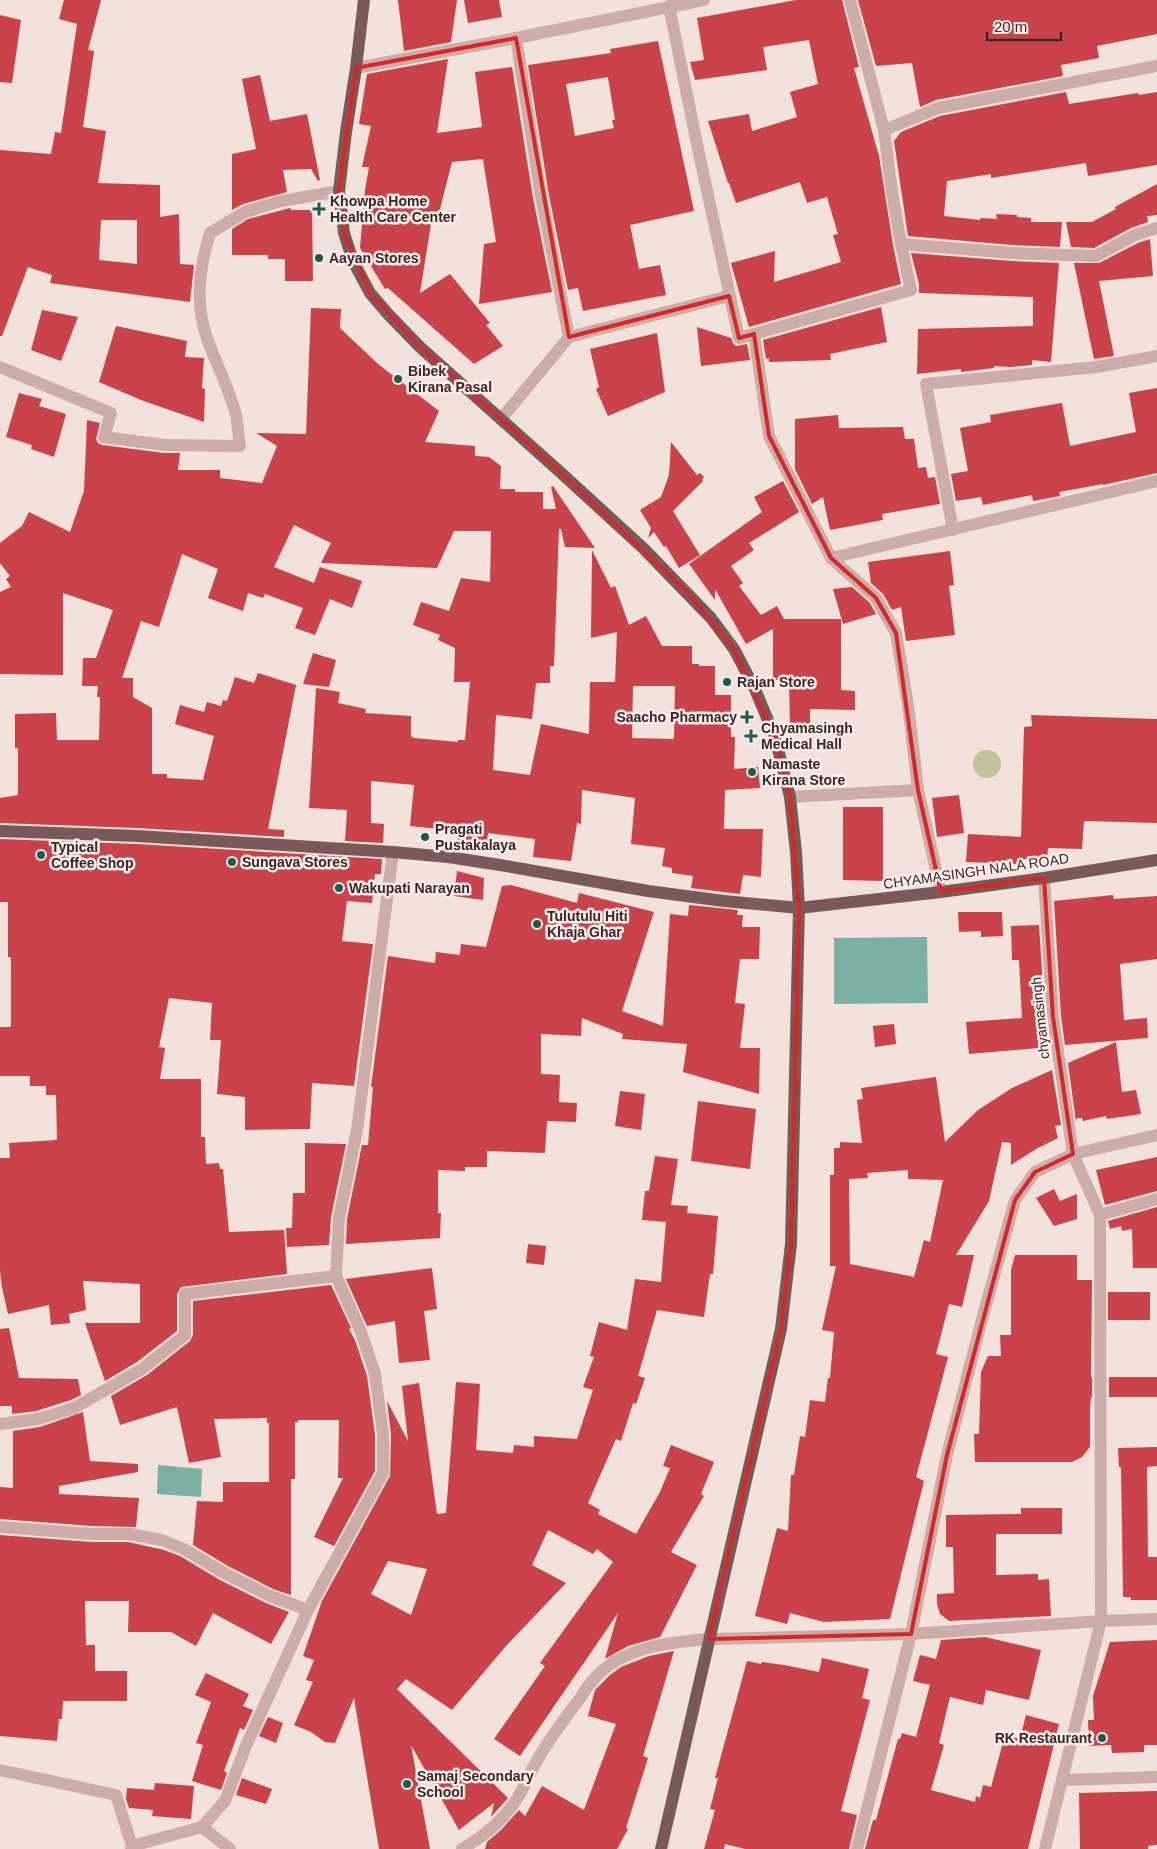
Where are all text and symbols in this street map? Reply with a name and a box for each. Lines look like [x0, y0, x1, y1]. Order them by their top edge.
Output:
scale bar [987, 10, 1061, 42]
text: 20 m [994, 18, 1027, 35]
place label: Khowpa Home Health Care Center [330, 193, 457, 225]
marker: Khowpa Home Health Care Center [312, 202, 326, 216]
place label: Aayan Stores [329, 250, 419, 266]
marker: Aayan Stores [313, 252, 325, 264]
place label: Bibek Kirana Pasal [408, 363, 492, 395]
marker: Bibek Kirana Pasal [392, 373, 404, 385]
place label: Rajan Store [737, 674, 815, 690]
marker: Rajan Store [721, 676, 733, 688]
place label: Saacho Pharmacy [616, 709, 737, 725]
marker: Saacho Pharmacy [741, 711, 753, 723]
place label: Chyamasingh Medical Hall [761, 720, 853, 752]
marker: Chyamasingh Medical Hall [745, 730, 757, 742]
place label: Namaste Kirana Store [762, 756, 845, 788]
marker: Namaste Kirana Store [746, 766, 758, 778]
place label: Pragati Pustakalaya [435, 821, 516, 853]
marker: Pragati Pustakalaya [419, 831, 431, 843]
place label: Typical Coffee Shop [51, 839, 133, 871]
marker: Typical Coffee Shop [35, 849, 47, 861]
street label: CHYAMASINGH NALA ROAD [882, 850, 1070, 892]
place label: Sungava Stores [242, 854, 348, 870]
marker: Sungava Stores [226, 856, 238, 868]
place label: Wakupati Narayan [349, 880, 470, 896]
marker: Wakupati Narayan [333, 882, 345, 894]
place label: Tulutulu Hiti Khaja Ghar [547, 908, 628, 940]
marker: Tulutulu Hiti Khaja Ghar [531, 918, 543, 930]
street label: chyamasingh [1028, 976, 1052, 1060]
place label: RK Restaurant [995, 1730, 1092, 1746]
marker: RK Restaurant [1096, 1732, 1108, 1744]
place label: Samaj Secondary School [417, 1768, 534, 1800]
marker: Samaj Secondary School [401, 1778, 413, 1790]

